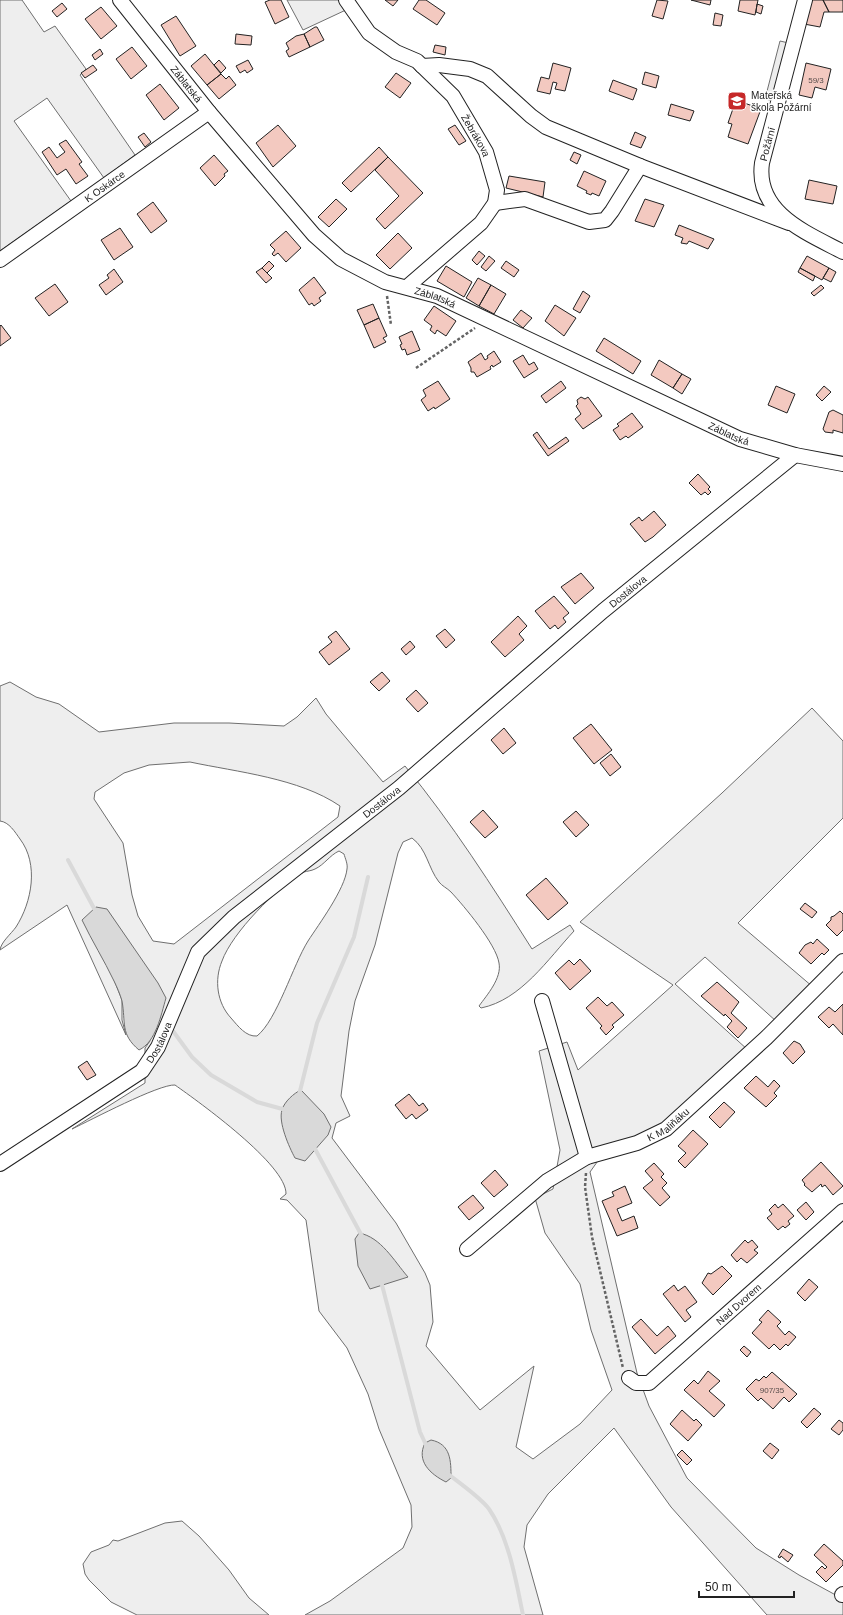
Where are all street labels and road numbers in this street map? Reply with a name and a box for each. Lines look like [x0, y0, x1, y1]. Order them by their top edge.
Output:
street label: Záblatská [168, 64, 204, 105]
street label: Žebrákova [459, 112, 492, 158]
street label: Požární [758, 126, 777, 162]
street label: K Oskárce [83, 168, 127, 204]
street label: Záblatská [413, 285, 458, 310]
street label: Záblatská [707, 420, 751, 447]
street label: Dostálova [607, 573, 649, 610]
street label: Dostálova [361, 784, 403, 820]
street label: Dostálova [144, 1020, 174, 1065]
street label: K Maliňáku [645, 1106, 691, 1143]
street label: Nad Dvorem [714, 1281, 763, 1327]

